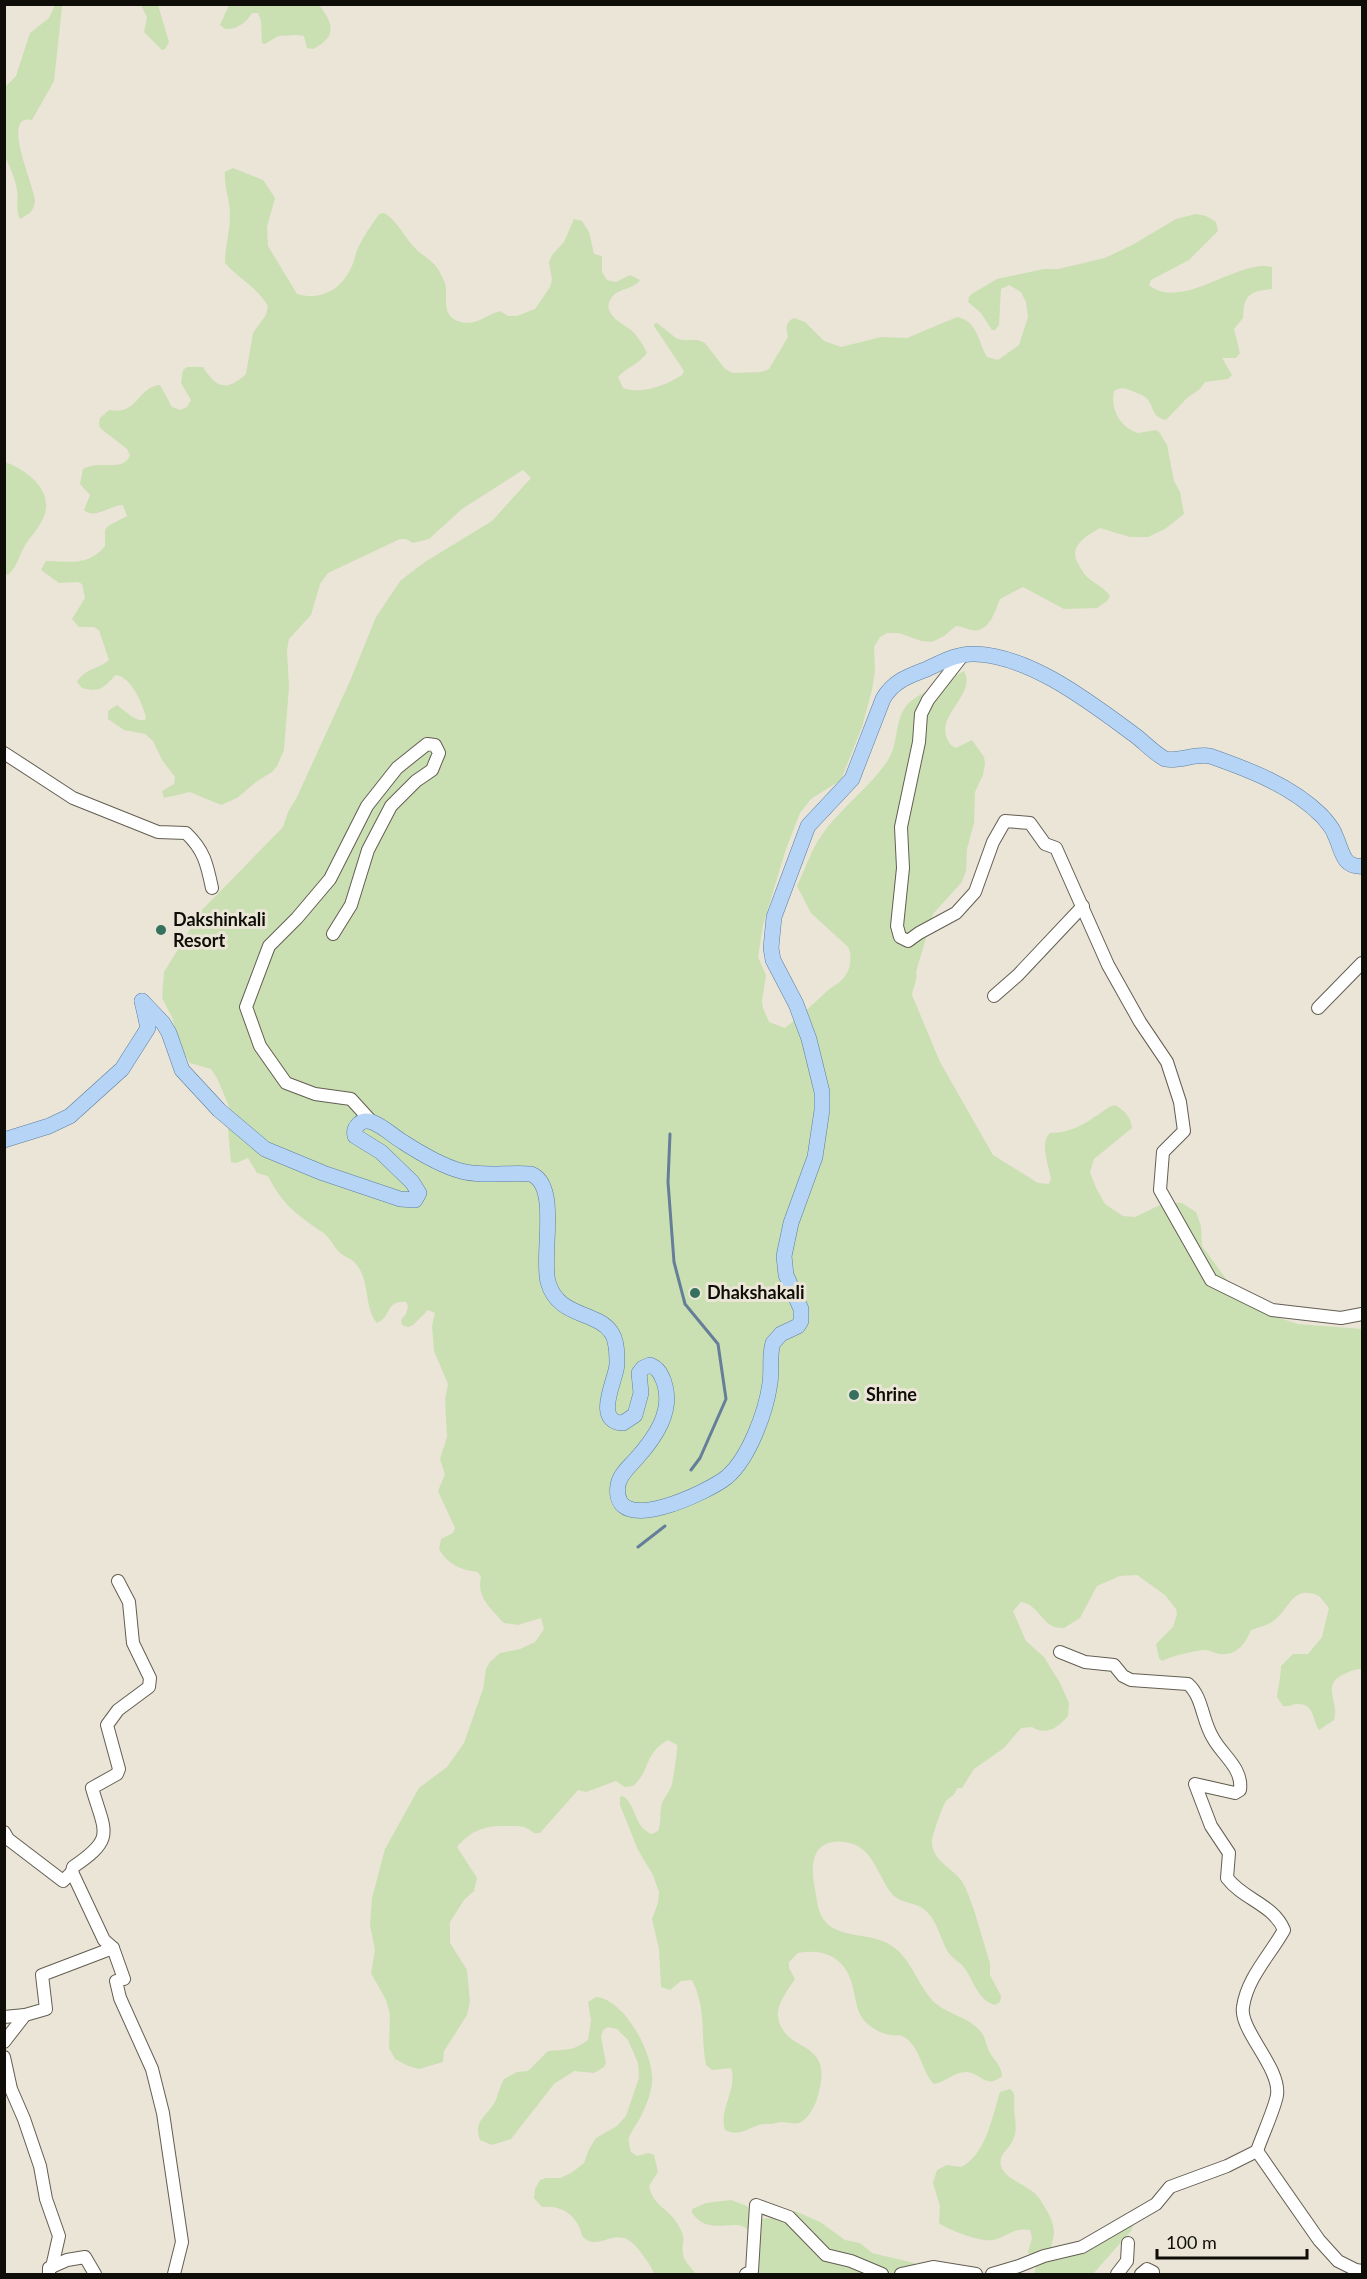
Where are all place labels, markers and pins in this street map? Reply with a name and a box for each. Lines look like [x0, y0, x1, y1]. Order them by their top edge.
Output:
place label: Dakshinkali Resort [173, 908, 266, 951]
marker: Dakshinkali Resort [154, 923, 168, 937]
place label: Dhakshakali [707, 1281, 804, 1303]
marker: Dhakshakali [688, 1286, 702, 1300]
place label: Shrine [866, 1383, 917, 1405]
marker: Shrine [847, 1388, 861, 1402]

